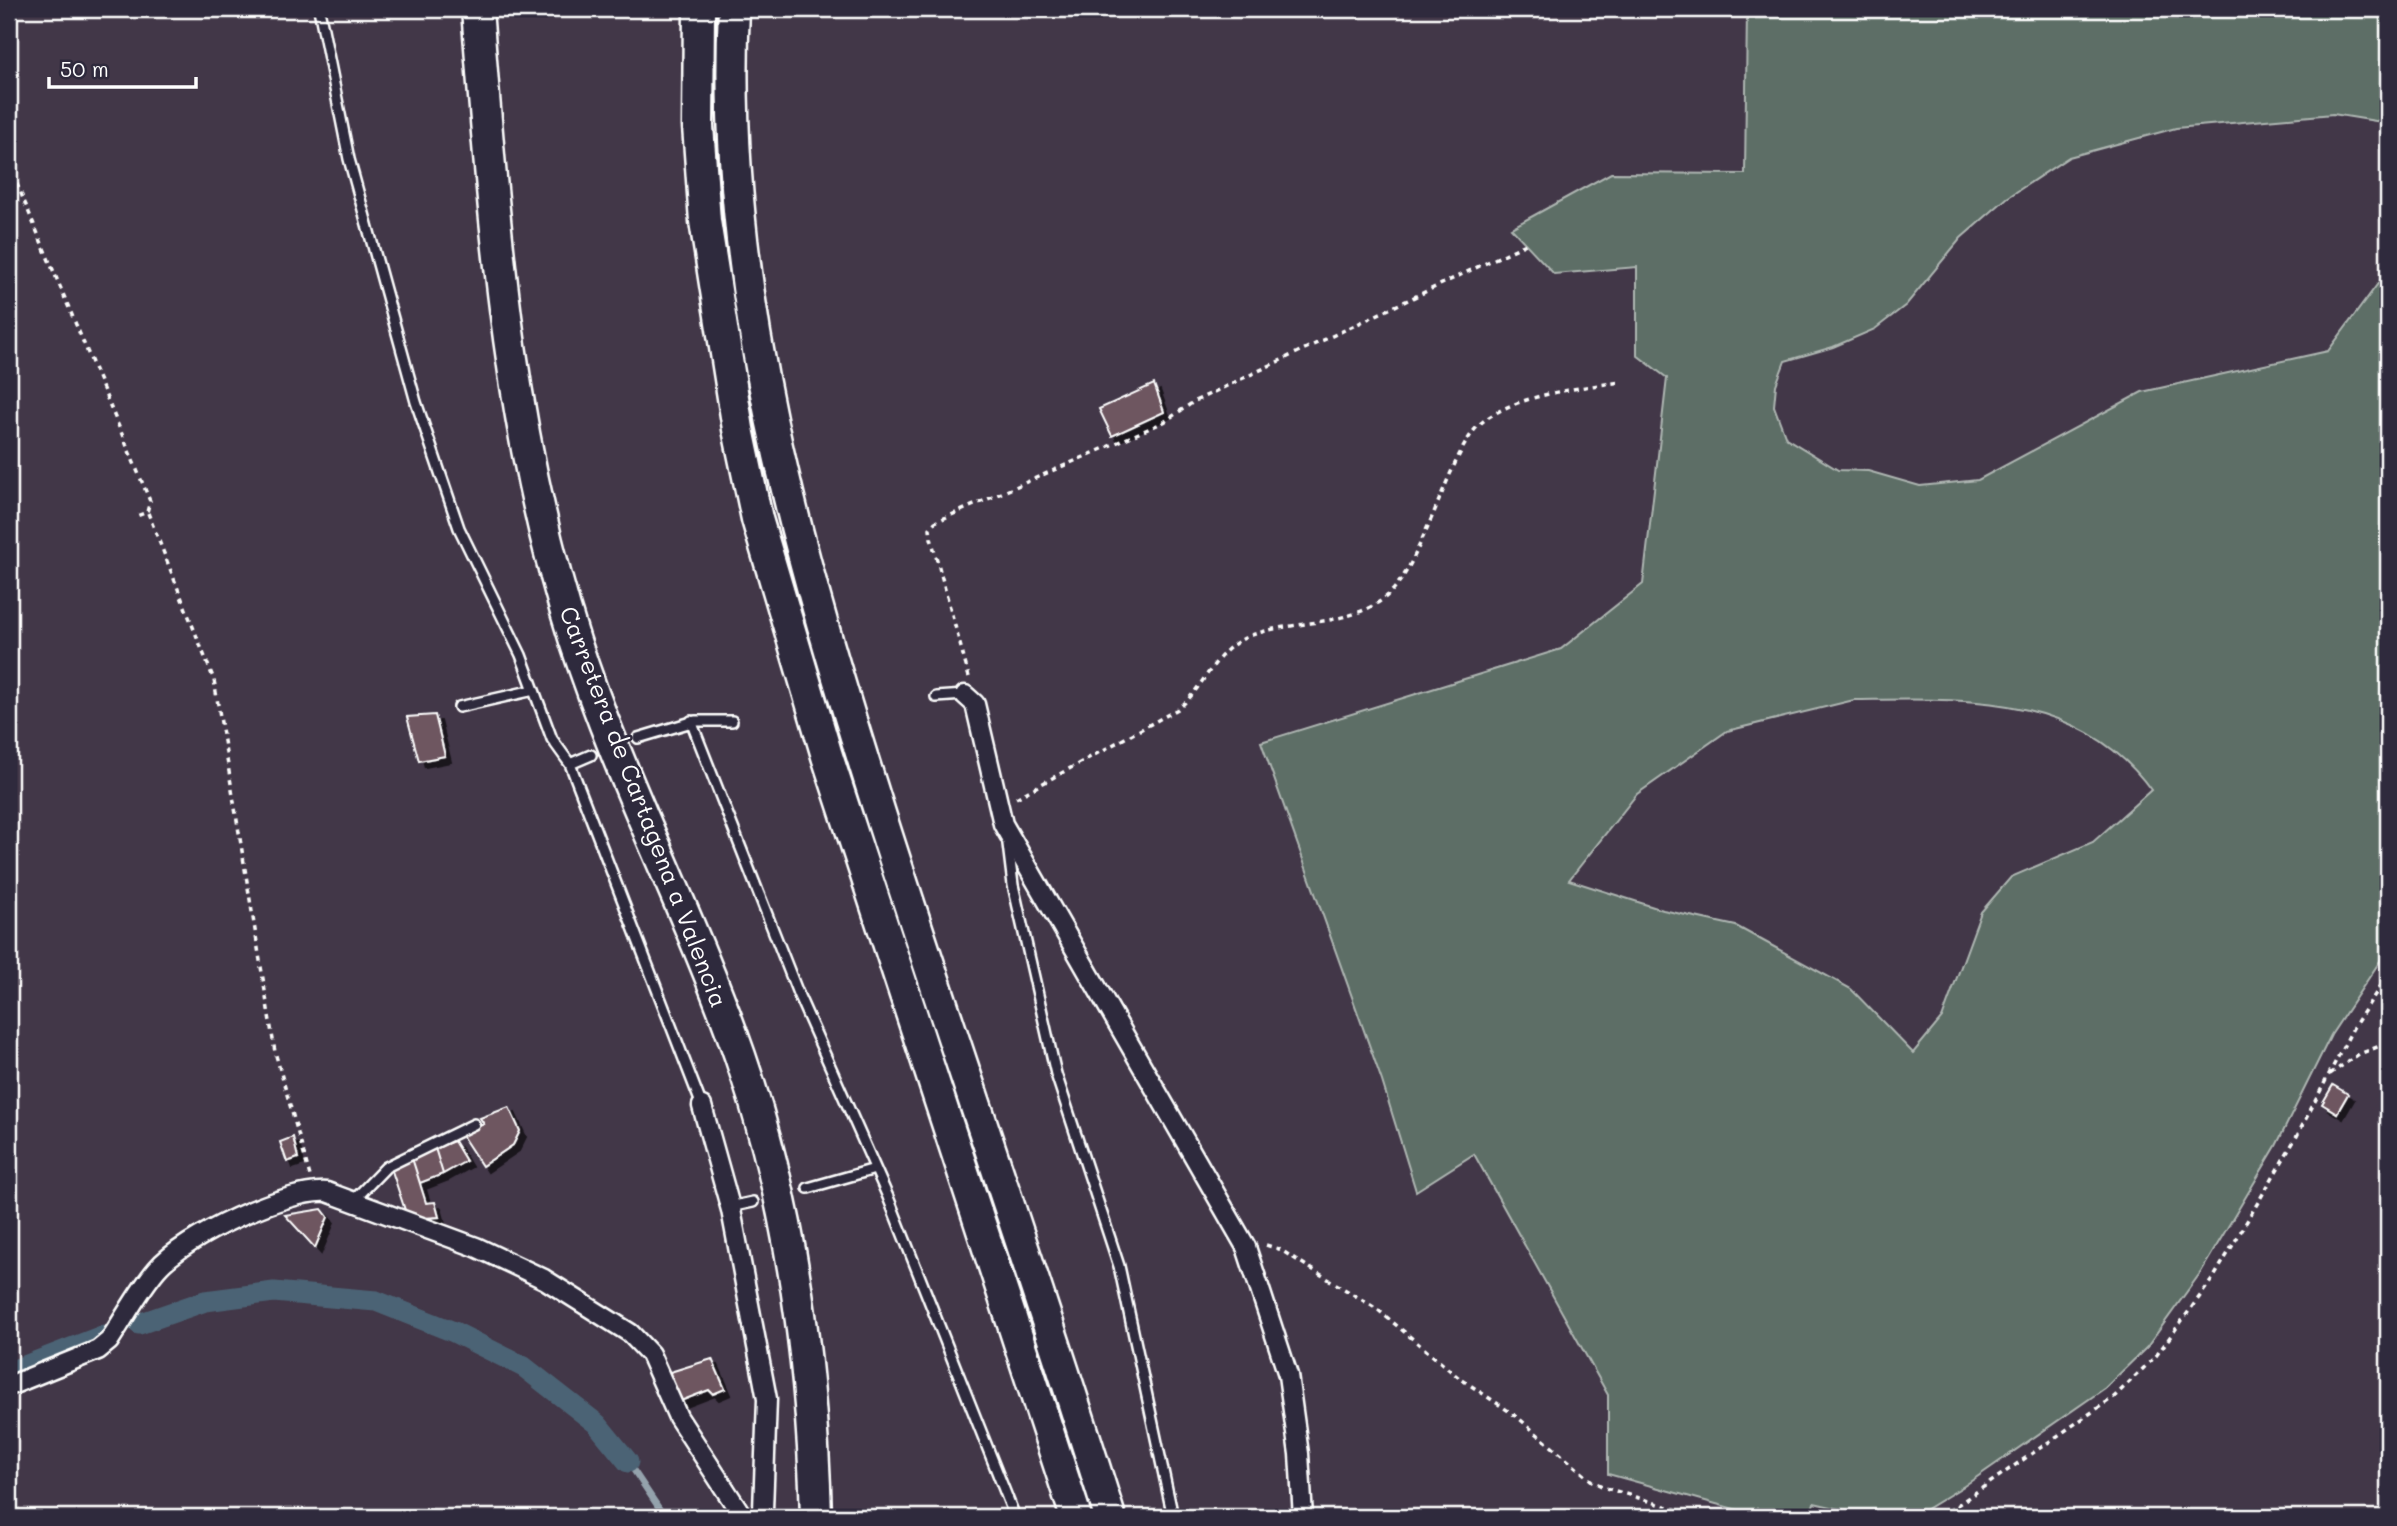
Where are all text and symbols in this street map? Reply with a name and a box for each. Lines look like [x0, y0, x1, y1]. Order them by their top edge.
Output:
scale bar [49, 46, 196, 90]
text: 50 m [60, 55, 109, 82]
street label: Carretera de Cartagena a Valencia [553, 602, 735, 1011]

